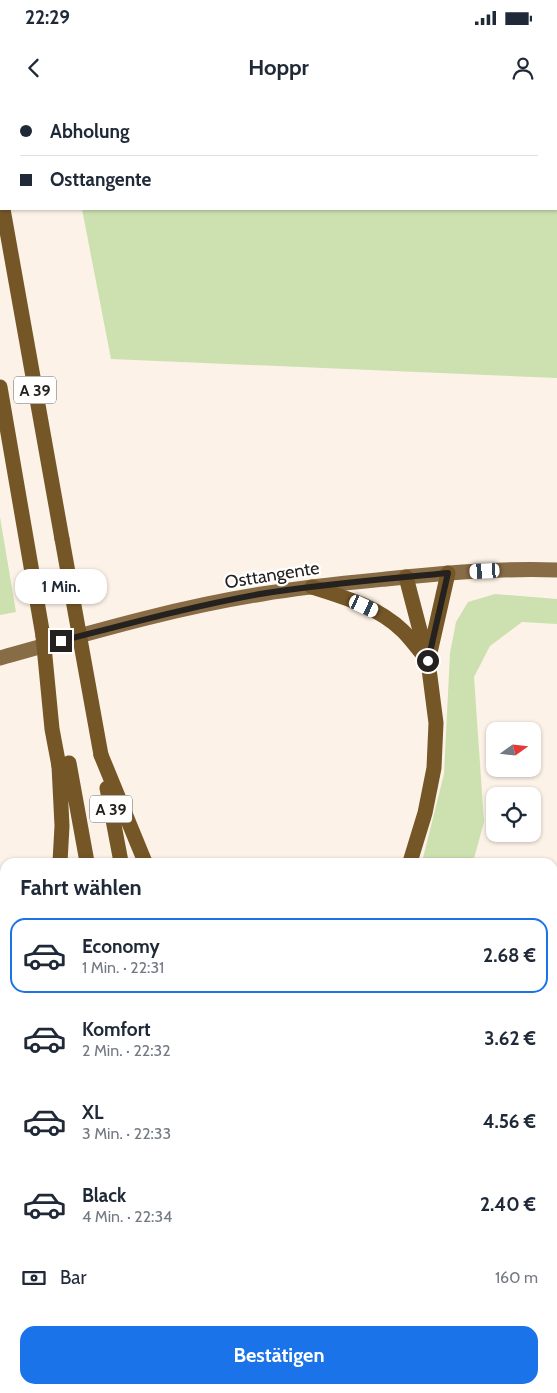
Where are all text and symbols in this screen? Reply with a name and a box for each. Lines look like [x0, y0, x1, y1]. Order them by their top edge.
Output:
text: 22:29 [25, 6, 70, 29]
icon: back [20, 54, 48, 82]
text: Hoppr [248, 54, 309, 81]
icon: person [509, 54, 537, 82]
text: Abholung [50, 120, 129, 143]
text: Osttangente [50, 168, 151, 191]
road number: A 39 [14, 376, 56, 404]
street label: Osttangente [223, 557, 321, 593]
car [469, 563, 500, 579]
callout: 1 Min. [15, 568, 107, 604]
text: 1 Min. [42, 577, 80, 596]
car [347, 593, 380, 619]
route end [50, 630, 72, 652]
route start [417, 650, 439, 672]
north arrow [486, 722, 541, 778]
map controls [486, 722, 541, 842]
button: locate [486, 787, 541, 842]
road number: A 39 [90, 796, 132, 822]
text: Fahrt wählen [20, 874, 142, 901]
icon: car [22, 933, 67, 978]
text: Economy [82, 935, 160, 958]
text: 2.68 € [483, 944, 536, 967]
text: 1 Min. · 22:31 [82, 958, 164, 977]
icon: car [22, 1016, 67, 1061]
text: Komfort [82, 1018, 151, 1041]
text: 3.62 € [484, 1027, 536, 1050]
text: 2 Min. · 22:32 [82, 1041, 171, 1060]
icon: car [22, 1099, 67, 1144]
text: XL [82, 1101, 103, 1124]
text: 4.56 € [483, 1110, 536, 1133]
text: 3 Min. · 22:33 [82, 1124, 171, 1143]
icon: car [22, 1182, 67, 1227]
text: Black [82, 1184, 126, 1207]
text: 2.40 € [480, 1193, 536, 1216]
text: 4 Min. · 22:34 [82, 1207, 172, 1226]
icon: cash [20, 1264, 48, 1292]
text: Bar [60, 1266, 86, 1289]
text: 160 m [495, 1268, 538, 1287]
button: Bestätigen [20, 1326, 538, 1384]

